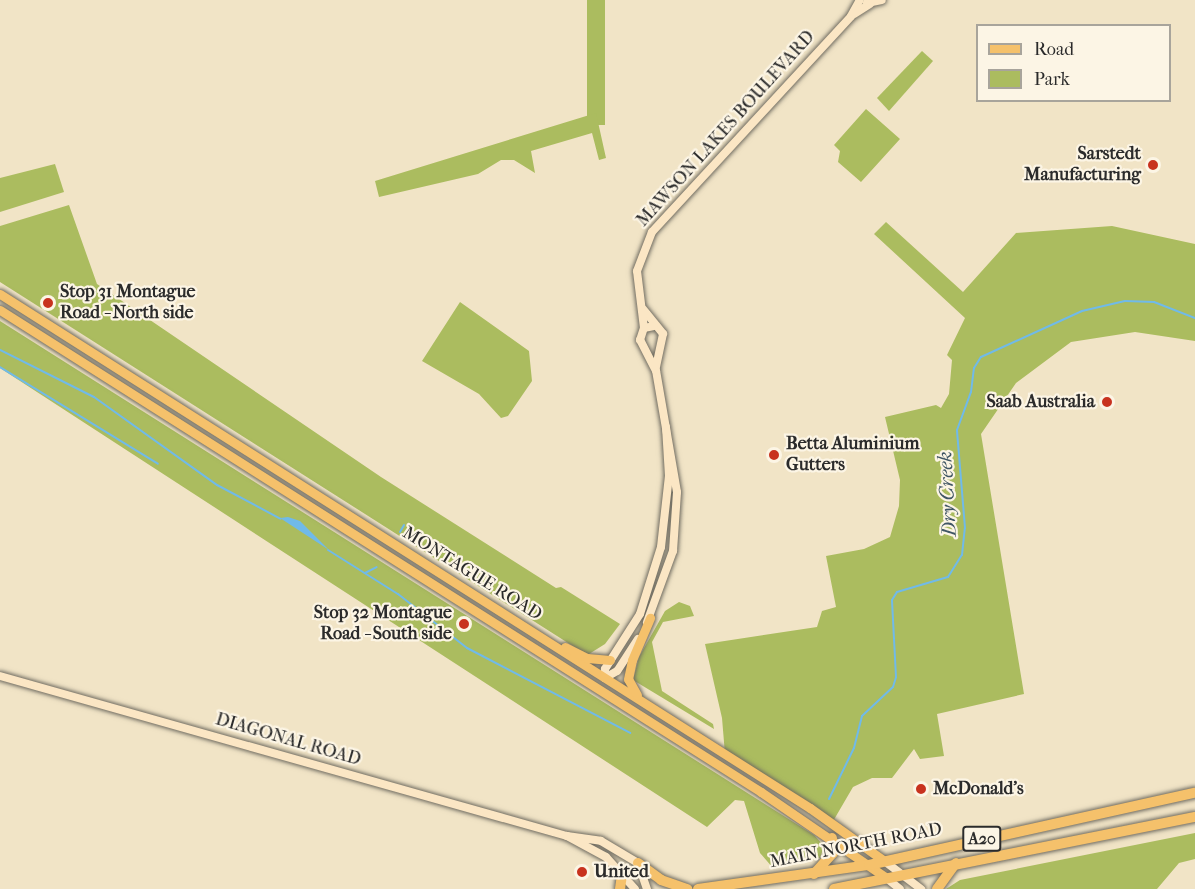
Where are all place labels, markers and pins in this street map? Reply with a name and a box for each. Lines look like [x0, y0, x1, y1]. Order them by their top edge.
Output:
place label: Sarstedt Manufacturing [1024, 144, 1141, 186]
marker: Sarstedt Manufacturing [1146, 158, 1160, 172]
place label: Stop 31 Montague Road - North side [60, 282, 195, 324]
marker: Stop 31 Montague Road - North side [41, 296, 55, 310]
place label: Saab Australia [986, 391, 1095, 413]
marker: Saab Australia [1100, 395, 1114, 409]
place label: Betta Aluminium Gutters [786, 434, 919, 476]
marker: Betta Aluminium Gutters [767, 448, 781, 462]
place label: Stop 32 Montague Road - South side [314, 603, 452, 646]
marker: Stop 32 Montague Road - South side [457, 617, 471, 631]
place label: McDonald's [933, 778, 1024, 800]
marker: McDonald's [914, 782, 928, 796]
place label: United [594, 861, 649, 883]
marker: United [575, 865, 589, 879]

